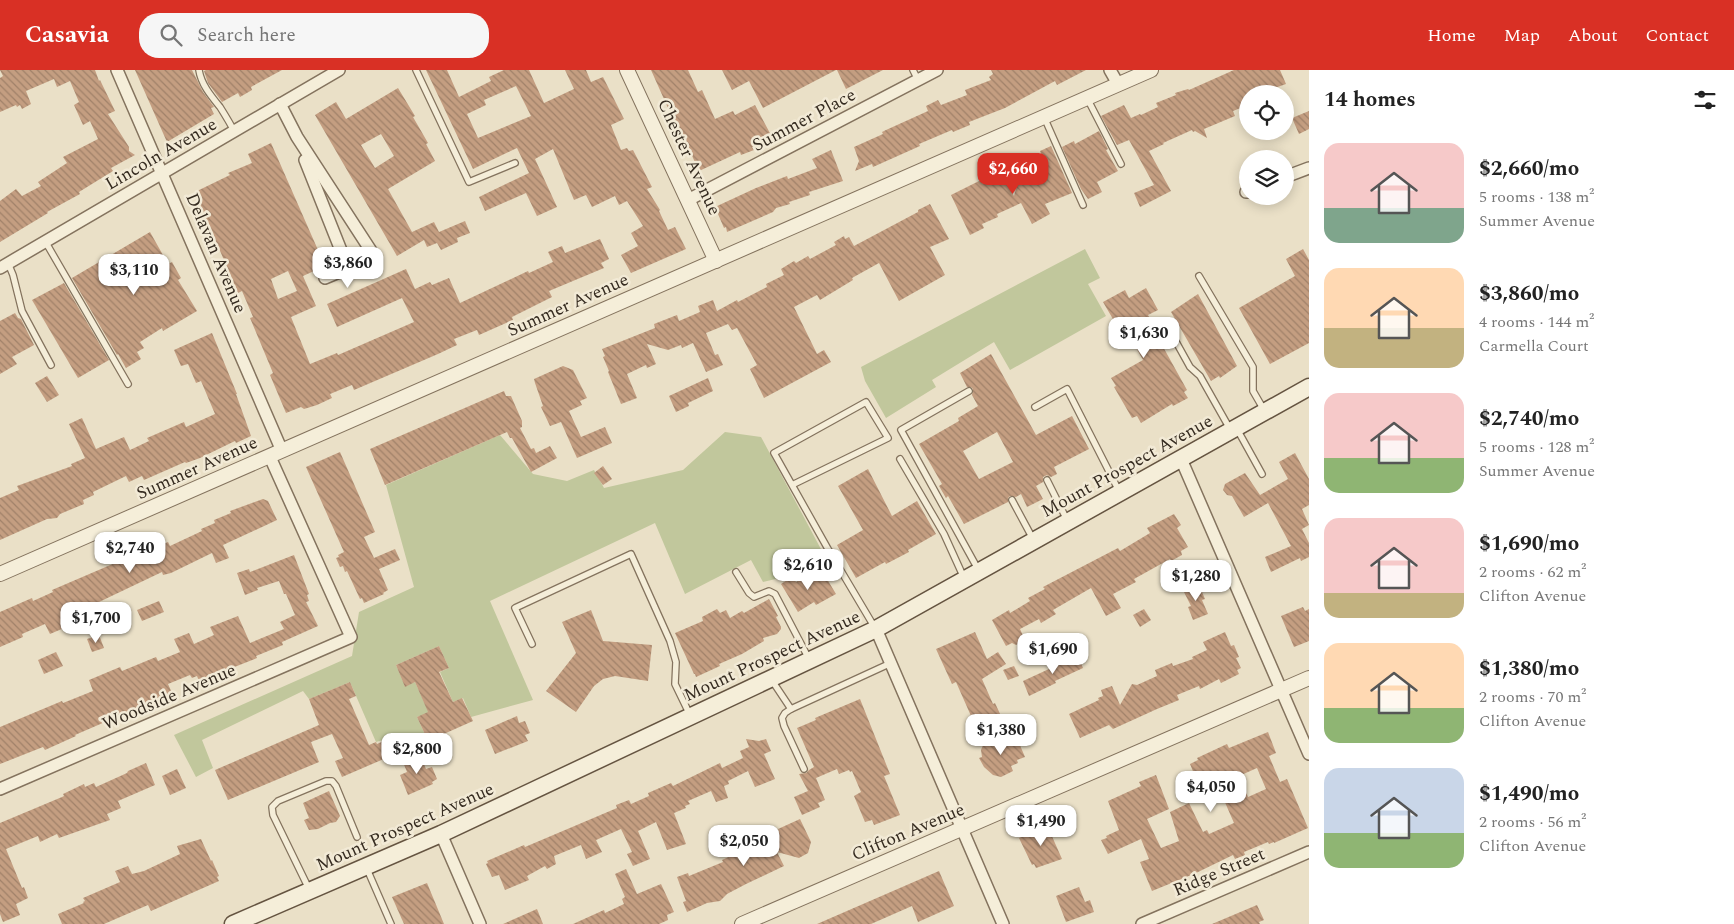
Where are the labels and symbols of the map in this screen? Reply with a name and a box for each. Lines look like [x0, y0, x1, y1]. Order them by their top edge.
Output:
street label: Summer Place [747, 81, 861, 159]
street label: Chester Avenue [650, 94, 728, 220]
street label: Lincoln Avenue [100, 111, 222, 197]
pin: $2,660 [972, 152, 1054, 195]
street label: Delavan Avenue [178, 189, 254, 317]
pin: $3,860 [307, 246, 389, 289]
pin: $3,110 [93, 254, 175, 296]
street label: Summer Avenue [503, 266, 633, 344]
pin: $1,630 [1103, 316, 1185, 359]
street label: Mount Prospect Avenue [1036, 408, 1218, 524]
street label: Summer Avenue [132, 429, 262, 507]
pin: $2,740 [89, 532, 171, 574]
pin: $2,610 [767, 548, 849, 591]
pin: $1,280 [1155, 560, 1237, 602]
pin: $1,700 [55, 602, 137, 644]
street label: Mount Prospect Avenue [679, 603, 865, 709]
pin: $1,690 [1012, 632, 1094, 675]
street label: Woodside Avenue [98, 657, 240, 737]
pin: $1,380 [960, 714, 1042, 756]
pin: $2,800 [376, 732, 458, 775]
pin: $4,050 [1170, 770, 1252, 813]
street label: Mount Prospect Avenue [312, 776, 498, 878]
street label: Clifton Avenue [847, 796, 969, 868]
pin: $1,490 [1000, 804, 1082, 847]
pin: $2,050 [703, 824, 785, 867]
street label: Ridge Street [1169, 840, 1269, 904]

